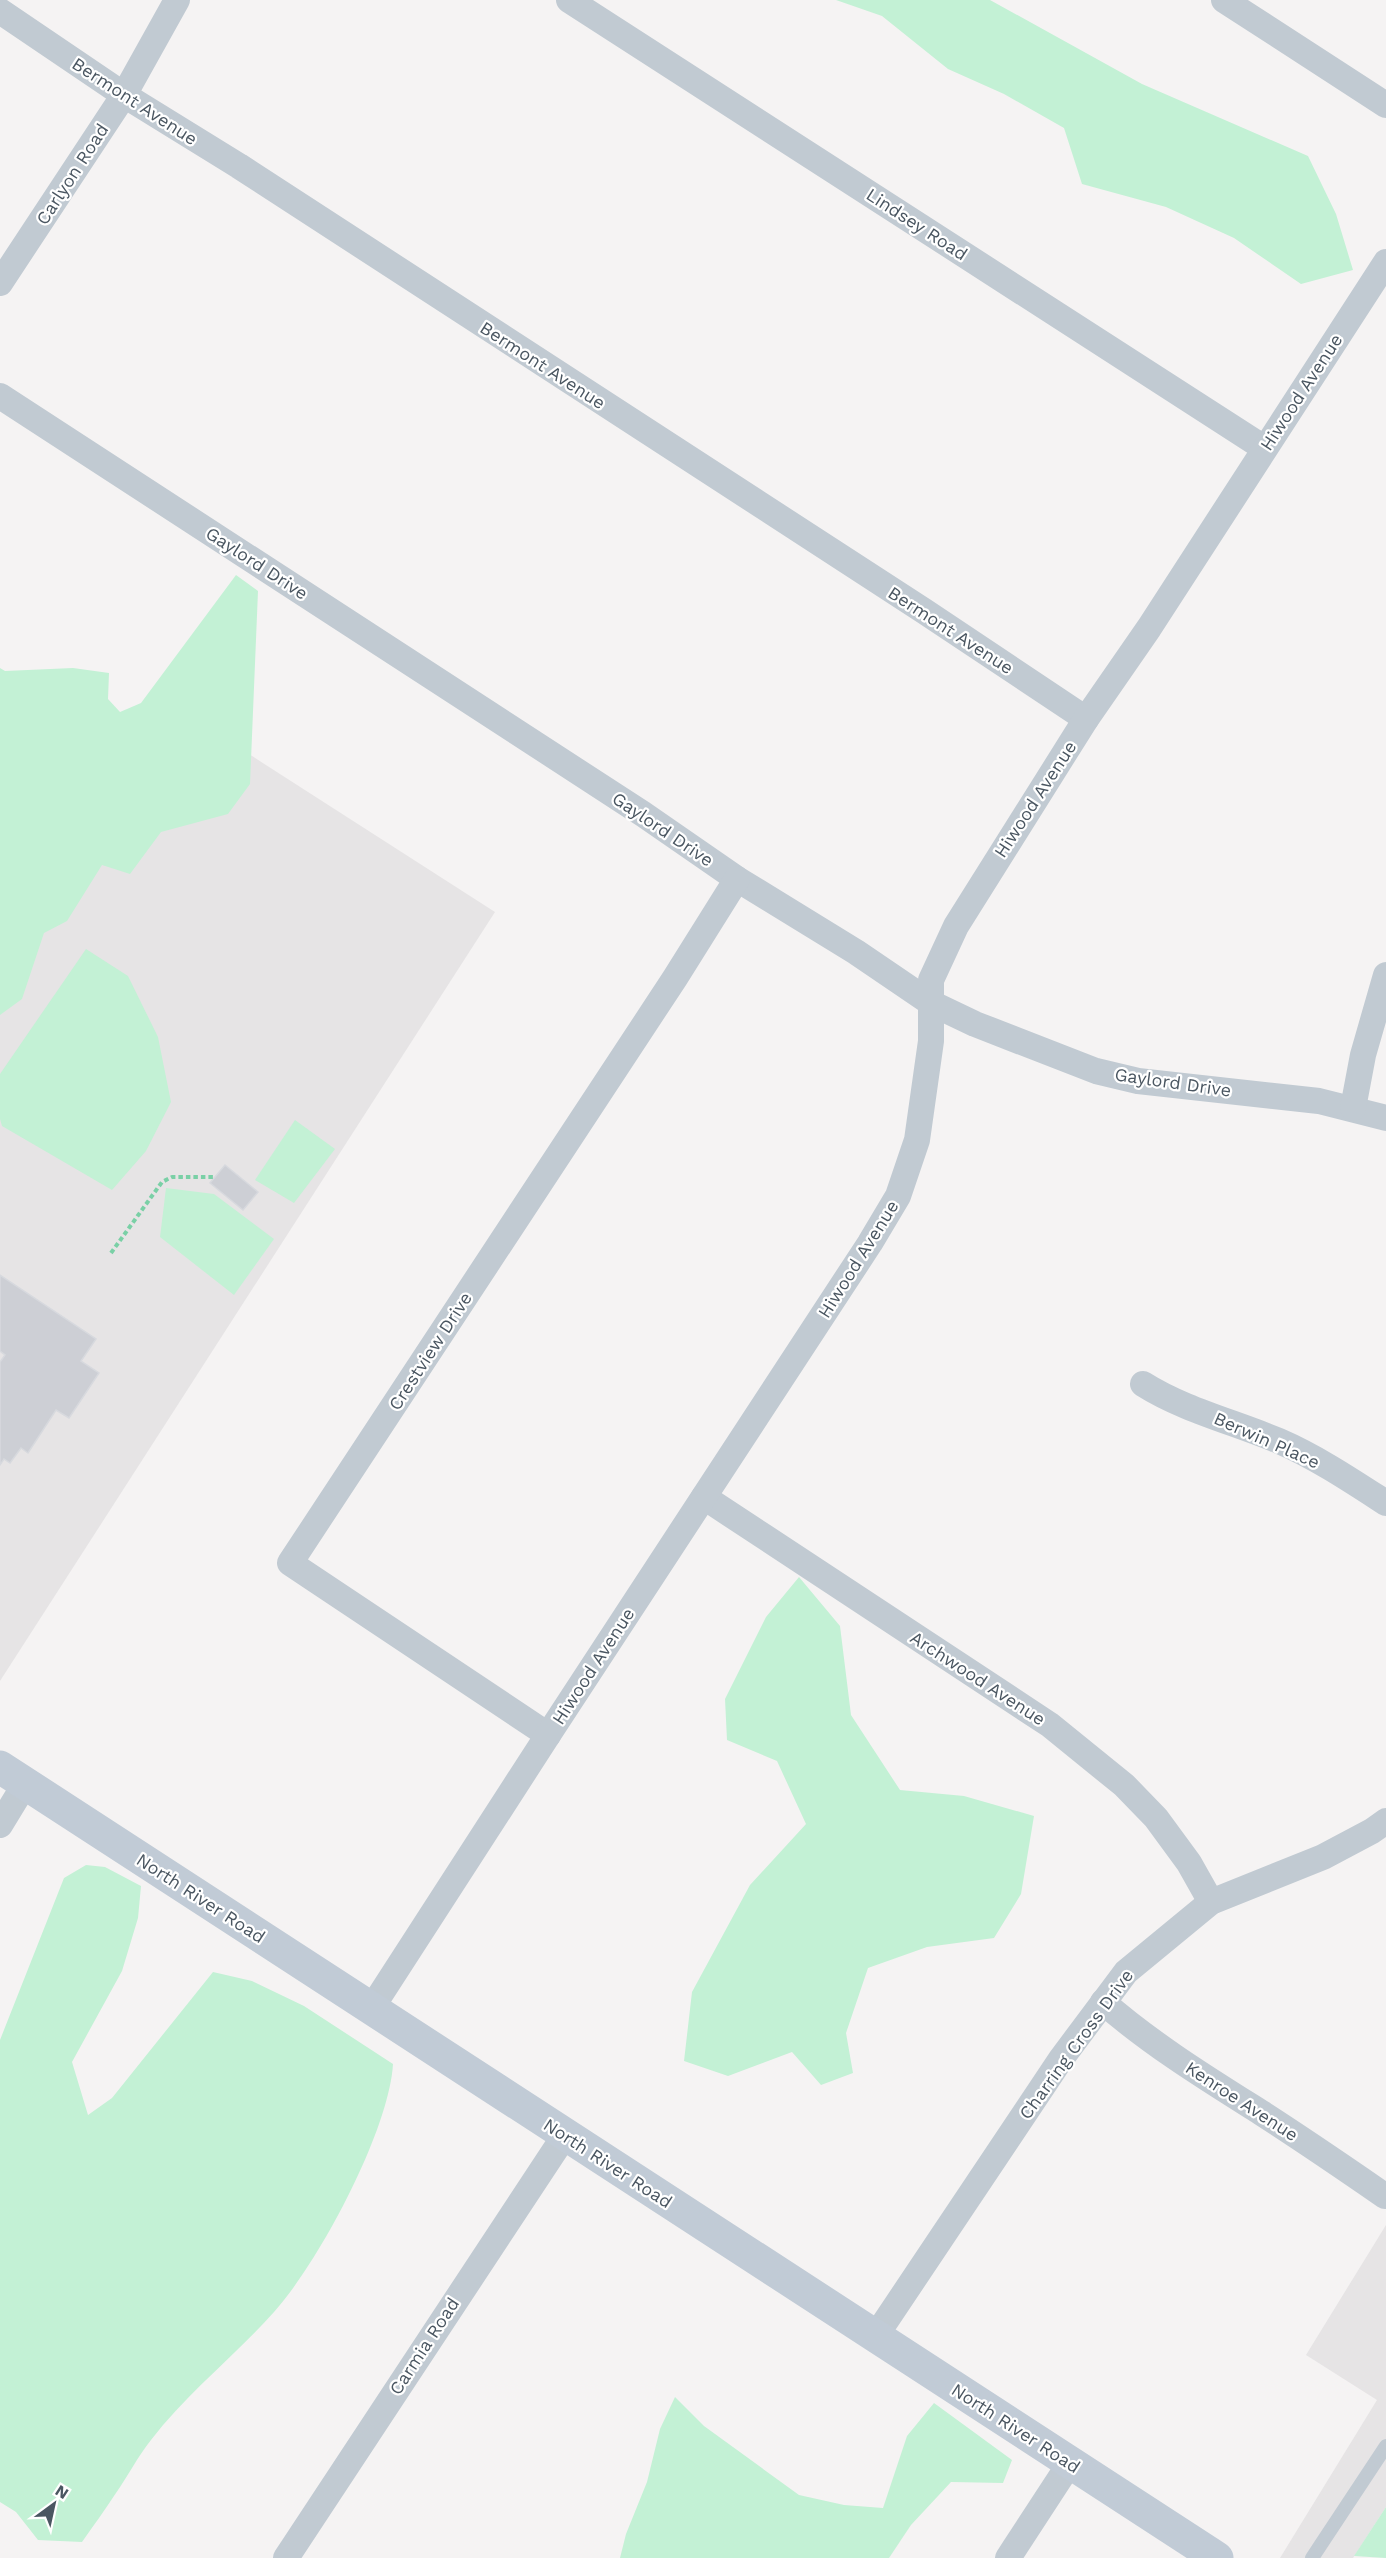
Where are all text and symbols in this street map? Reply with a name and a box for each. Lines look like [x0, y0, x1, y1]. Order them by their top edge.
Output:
street label: Bermont Avenue [68, 53, 202, 149]
street label: Carlyon Road [32, 120, 112, 228]
street label: Lindsey Road [862, 184, 972, 264]
street label: Bermont Avenue [476, 317, 610, 413]
street label: Hiwood Avenue [1256, 330, 1346, 454]
street label: Gaylord Drive [202, 522, 312, 604]
street label: Bermont Avenue [884, 582, 1018, 678]
street label: Hiwood Avenue [990, 737, 1080, 861]
street label: Gaylord Drive [608, 787, 718, 871]
street label: Gaylord Drive [1113, 1063, 1233, 1101]
street label: Hiwood Avenue [813, 1196, 903, 1322]
street label: Crestview Drive [384, 1288, 476, 1414]
street label: Berwin Place [1211, 1407, 1323, 1473]
street label: Hiwood Avenue [548, 1604, 638, 1728]
street label: Archwood Avenue [907, 1627, 1049, 1729]
street label: North River Road [133, 1849, 269, 1947]
street label: Charring Cross Drive [1015, 1965, 1137, 2123]
street label: Kenroe Avenue [1182, 2057, 1302, 2145]
street label: North River Road [540, 2114, 676, 2212]
street label: Carmia Road [385, 2293, 463, 2399]
street label: North River Road [948, 2379, 1084, 2477]
north arrow [24, 2474, 84, 2534]
text: N [52, 2481, 72, 2503]

